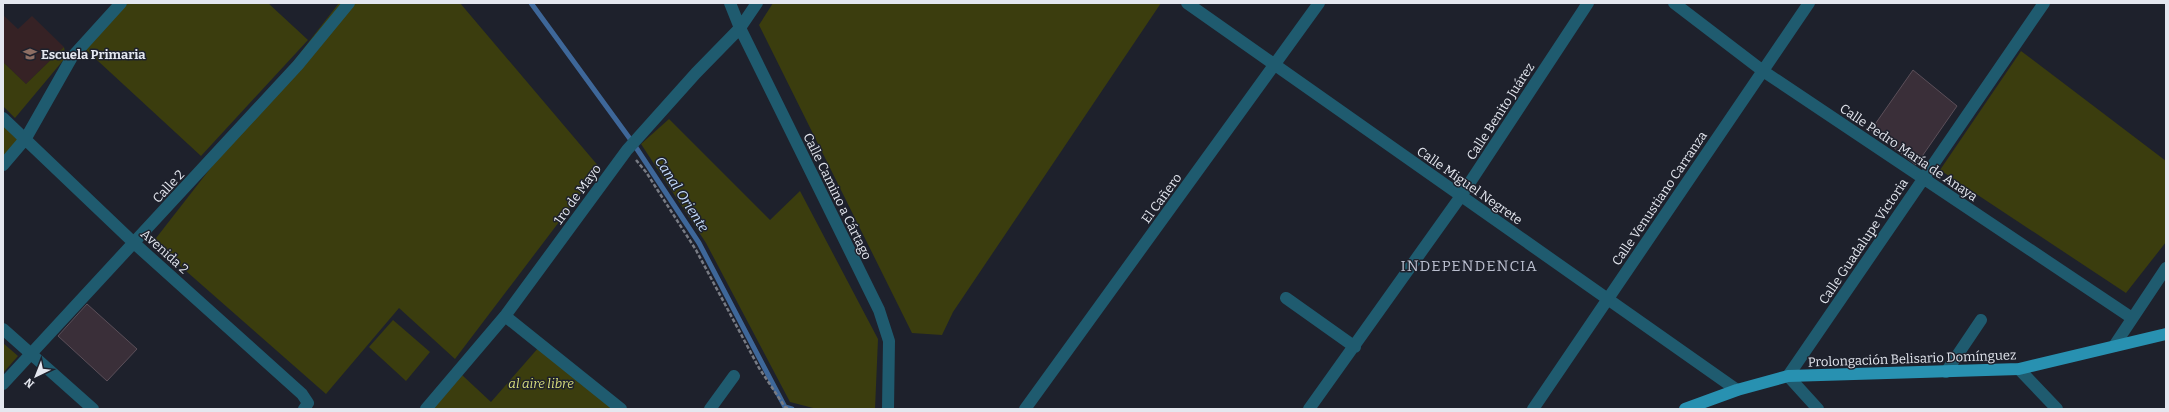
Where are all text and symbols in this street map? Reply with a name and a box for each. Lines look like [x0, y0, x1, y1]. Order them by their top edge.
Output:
school or university icon: Escuela Primaria [22, 46, 38, 62]
place label: Escuela Primaria [41, 47, 146, 62]
street label: Calle Benito Juárez [1463, 60, 1537, 163]
street label: Calle Pedro María de Anaya [1837, 101, 1980, 204]
street label: Calle Venustiano Carranza [1609, 128, 1710, 268]
street label: Calle Camino a Cártago [800, 130, 875, 262]
street label: Calle Miguel Negrete [1414, 143, 1525, 227]
water label: Canal Oriente [651, 153, 712, 235]
street label: 1ro de Mayo [551, 161, 604, 227]
street label: Calle 2 [149, 167, 187, 206]
street label: El Cañero [1138, 170, 1184, 226]
street label: Calle Guadalupe Victoria [1816, 176, 1911, 307]
street label: Avenida 2 [138, 226, 192, 277]
district label: INDEPENDENCIA [1400, 257, 1538, 275]
street label: Prolongación Belisario Domínguez [1808, 347, 2017, 370]
north arrow [16, 356, 56, 396]
text: N [22, 375, 37, 391]
park label: al aire libre [508, 376, 574, 391]

